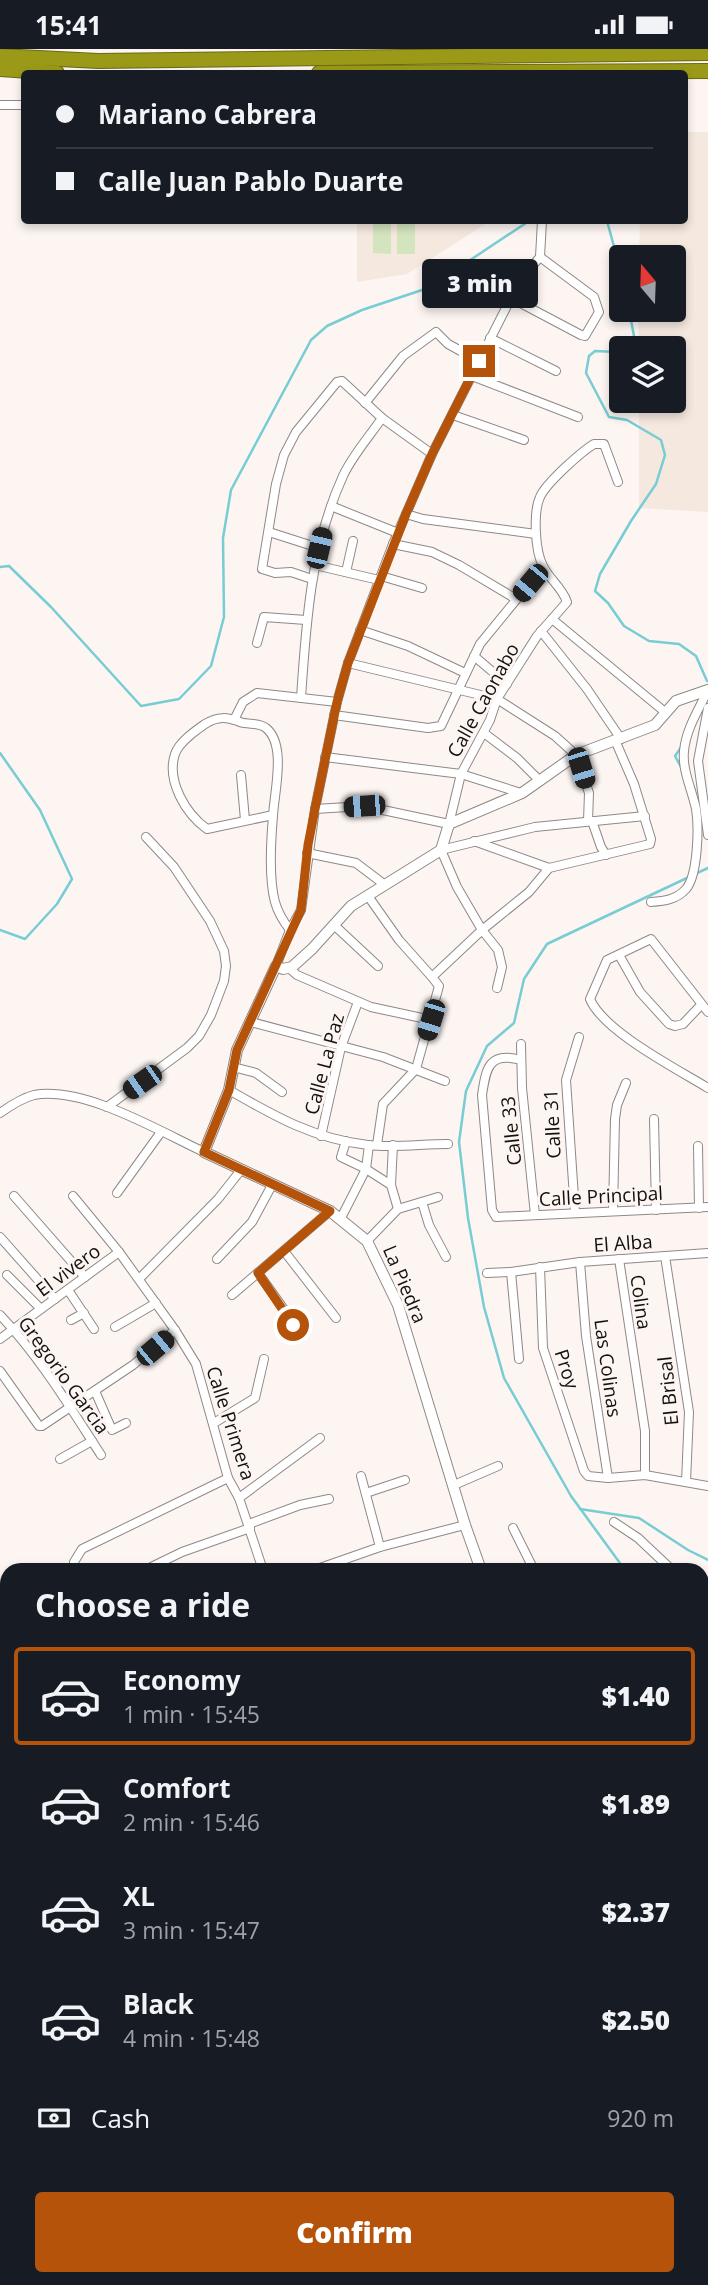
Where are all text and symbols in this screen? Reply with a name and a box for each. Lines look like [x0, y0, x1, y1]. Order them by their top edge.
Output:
text: 15:41 [35, 7, 102, 43]
text: Mariano Cabrera [98, 96, 317, 132]
text: Calle Juan Pablo Duarte [98, 163, 403, 199]
north arrow [609, 245, 686, 322]
map controls [609, 245, 686, 413]
callout: 3 min [421, 259, 537, 309]
text: 3 min [447, 267, 513, 299]
button: layers [609, 336, 686, 413]
route end [463, 345, 495, 377]
car [305, 525, 334, 571]
car [509, 560, 552, 606]
street label: Calle Caonabo [441, 638, 525, 762]
car [565, 745, 598, 791]
car [343, 794, 386, 818]
car [415, 997, 448, 1043]
street label: Calle La Paz [298, 1010, 350, 1118]
car [119, 1061, 166, 1103]
street label: Calle 31 [537, 1089, 567, 1159]
street label: Calle 33 [494, 1095, 528, 1167]
street label: Calle Principal [538, 1180, 664, 1212]
street label: El Alba [593, 1228, 653, 1258]
street label: El vivero [30, 1238, 106, 1302]
street label: La Piedra [377, 1241, 433, 1327]
street label: Colina [624, 1273, 658, 1331]
route start [277, 1309, 309, 1341]
street label: Gregorio Garcia [12, 1311, 116, 1439]
street label: Las Colinas [588, 1317, 628, 1419]
car [133, 1326, 178, 1370]
street label: Proy [548, 1346, 586, 1393]
street label: El Brisal [651, 1355, 685, 1427]
street label: Calle Primera [200, 1363, 262, 1483]
text: Choose a ride [35, 1583, 250, 1626]
text: Economy [123, 1662, 241, 1698]
icon: car [39, 1665, 102, 1728]
text: $1.40 [602, 1678, 670, 1714]
text: 1 min · 15:45 [123, 1698, 260, 1730]
text: Comfort [123, 1770, 230, 1806]
icon: car [39, 1773, 102, 1836]
text: $1.89 [602, 1786, 670, 1822]
text: 2 min · 15:46 [123, 1806, 260, 1838]
text: XL [123, 1878, 155, 1914]
icon: car [39, 1881, 102, 1944]
text: $2.37 [602, 1894, 670, 1930]
text: 3 min · 15:47 [123, 1914, 260, 1946]
text: Black [123, 1986, 194, 2022]
icon: car [39, 1989, 102, 2052]
text: $2.50 [602, 2002, 670, 2038]
text: 4 min · 15:48 [123, 2022, 260, 2054]
icon: cash [35, 2099, 73, 2137]
text: Cash [91, 2100, 150, 2136]
text: 920 m [607, 2102, 674, 2134]
button: Confirm [35, 2192, 674, 2272]

